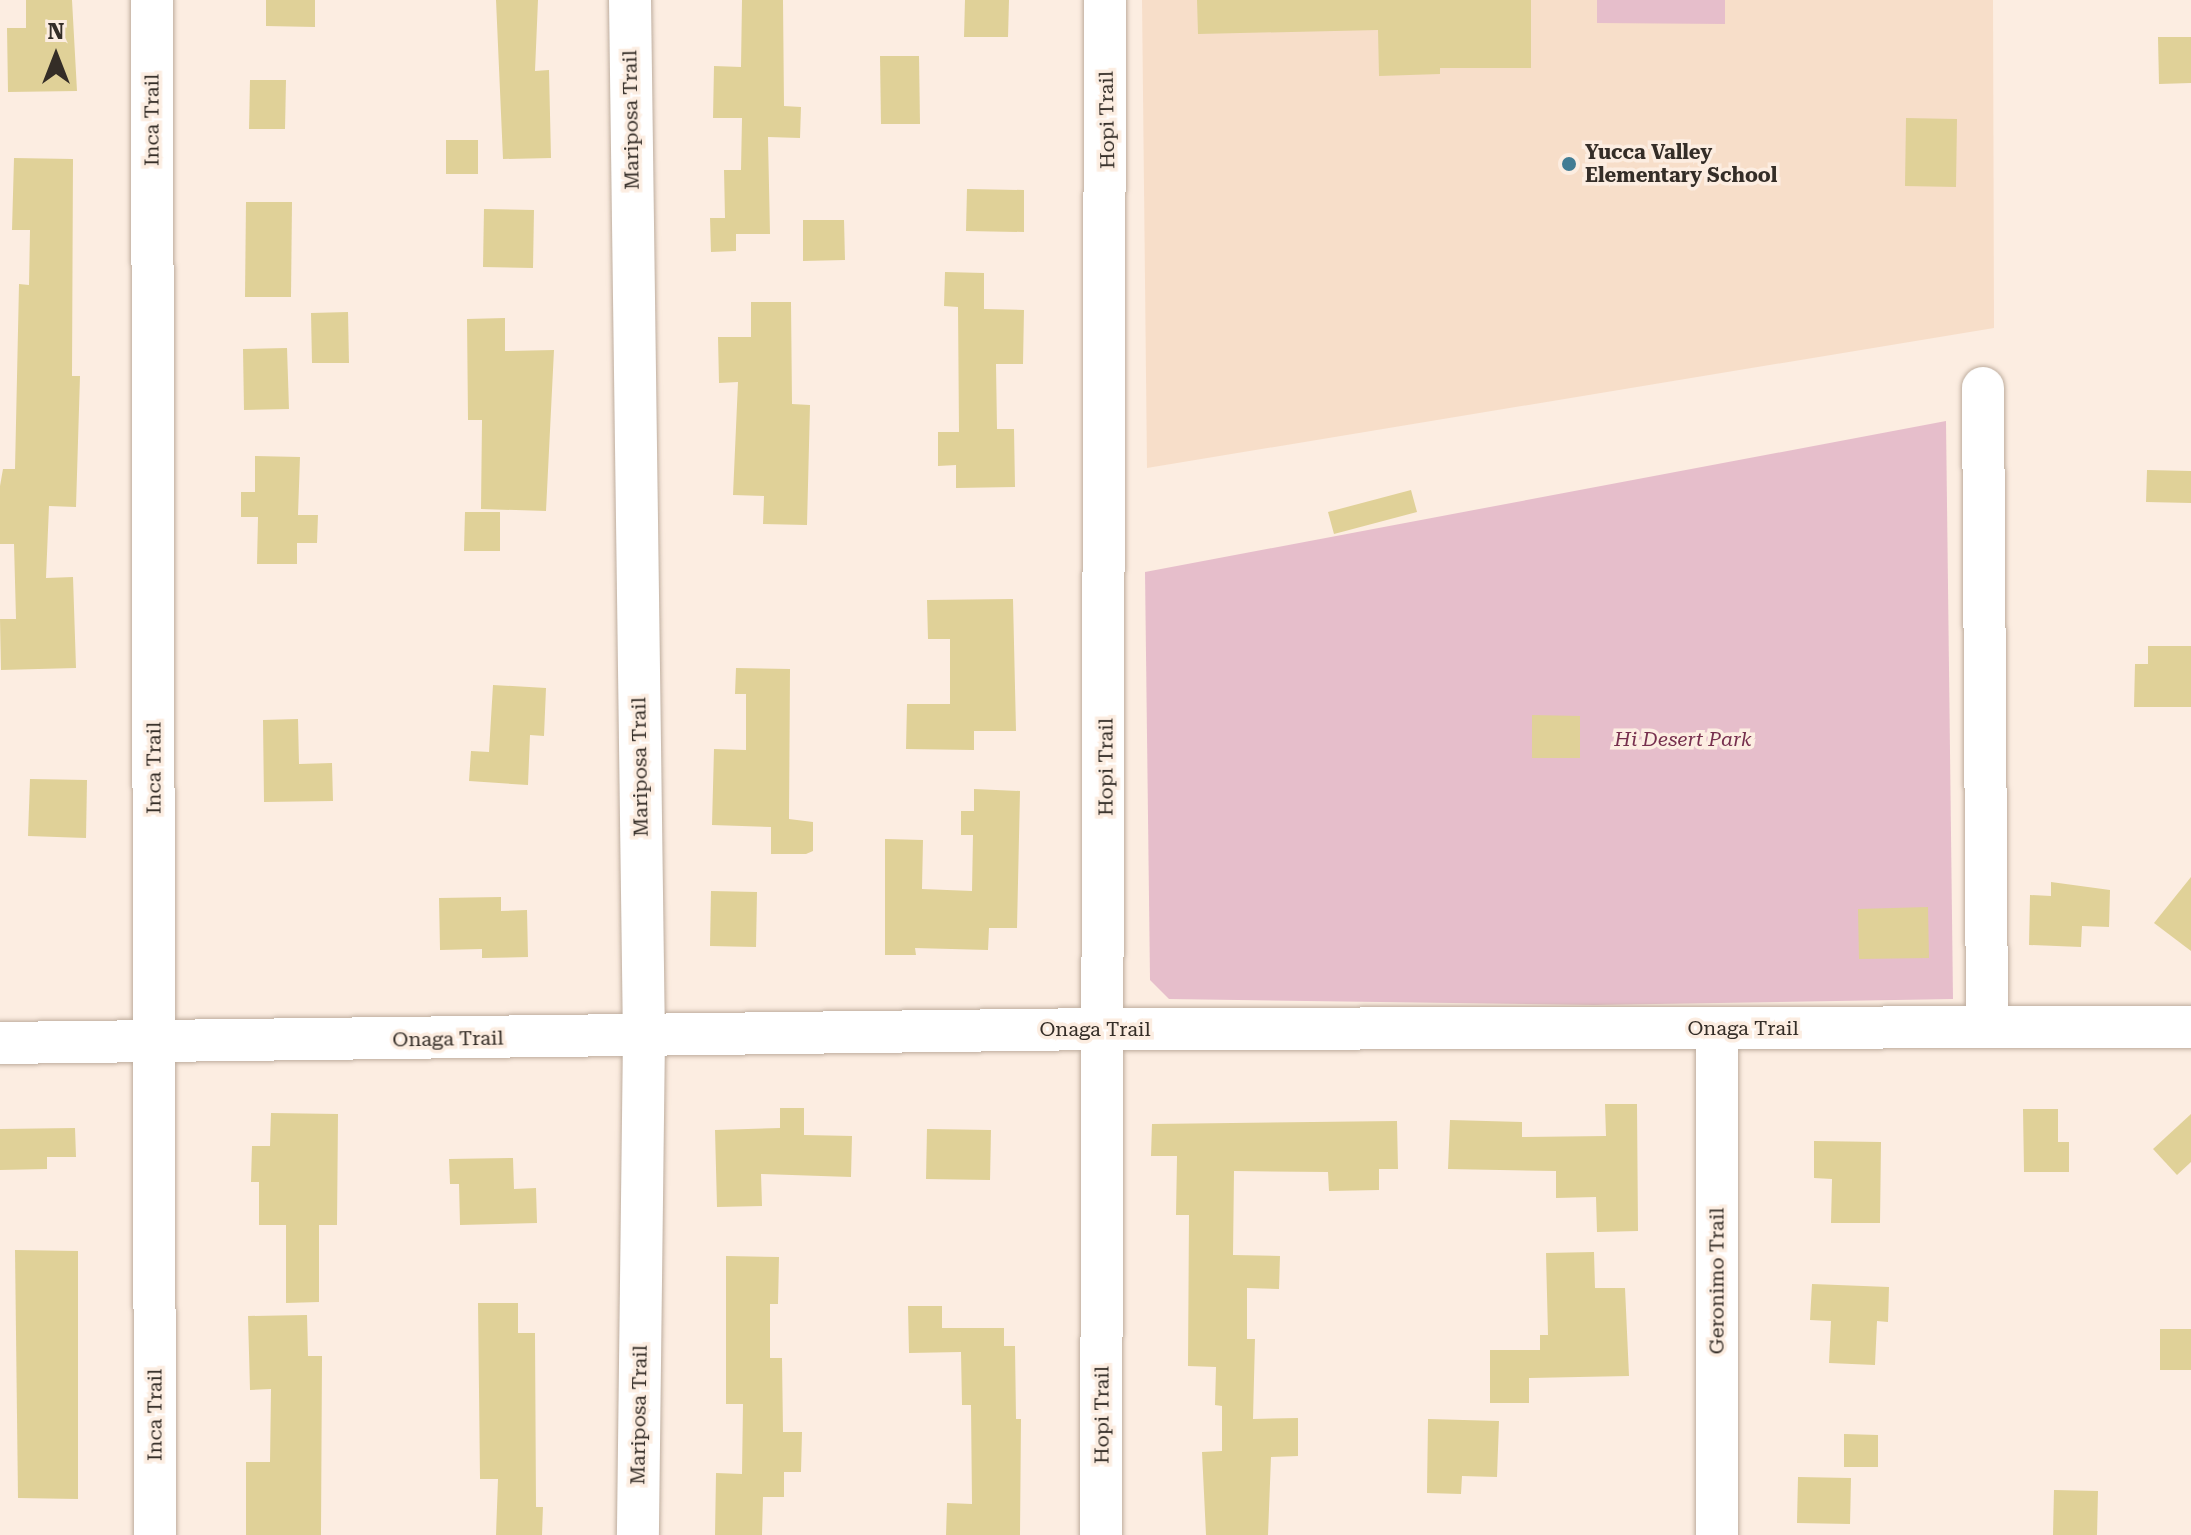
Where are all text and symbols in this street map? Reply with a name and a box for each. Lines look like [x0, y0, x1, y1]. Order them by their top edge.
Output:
north arrow [16, 16, 96, 96]
text: N [48, 19, 64, 44]
street label: Mariposa Trail [618, 50, 644, 190]
street label: Hopi Trail [1094, 71, 1120, 169]
street label: Inca Trail [140, 74, 164, 166]
place label: Yucca Valley Elementary School [1585, 140, 1777, 187]
marker: Yucca Valley Elementary School [1560, 155, 1578, 173]
street label: Mariposa Trail [627, 697, 653, 837]
street label: Hopi Trail [1094, 718, 1118, 816]
street label: Inca Trail [142, 722, 166, 814]
park label: Hi Desert Park [1614, 727, 1752, 751]
street label: Onaga Trail [1687, 1016, 1799, 1040]
street label: Onaga Trail [1039, 1017, 1151, 1041]
street label: Onaga Trail [392, 1026, 504, 1052]
street label: Geronimo Trail [1705, 1208, 1729, 1354]
street label: Mariposa Trail [626, 1345, 652, 1485]
street label: Hopi Trail [1090, 1366, 1114, 1464]
street label: Inca Trail [143, 1369, 167, 1461]

